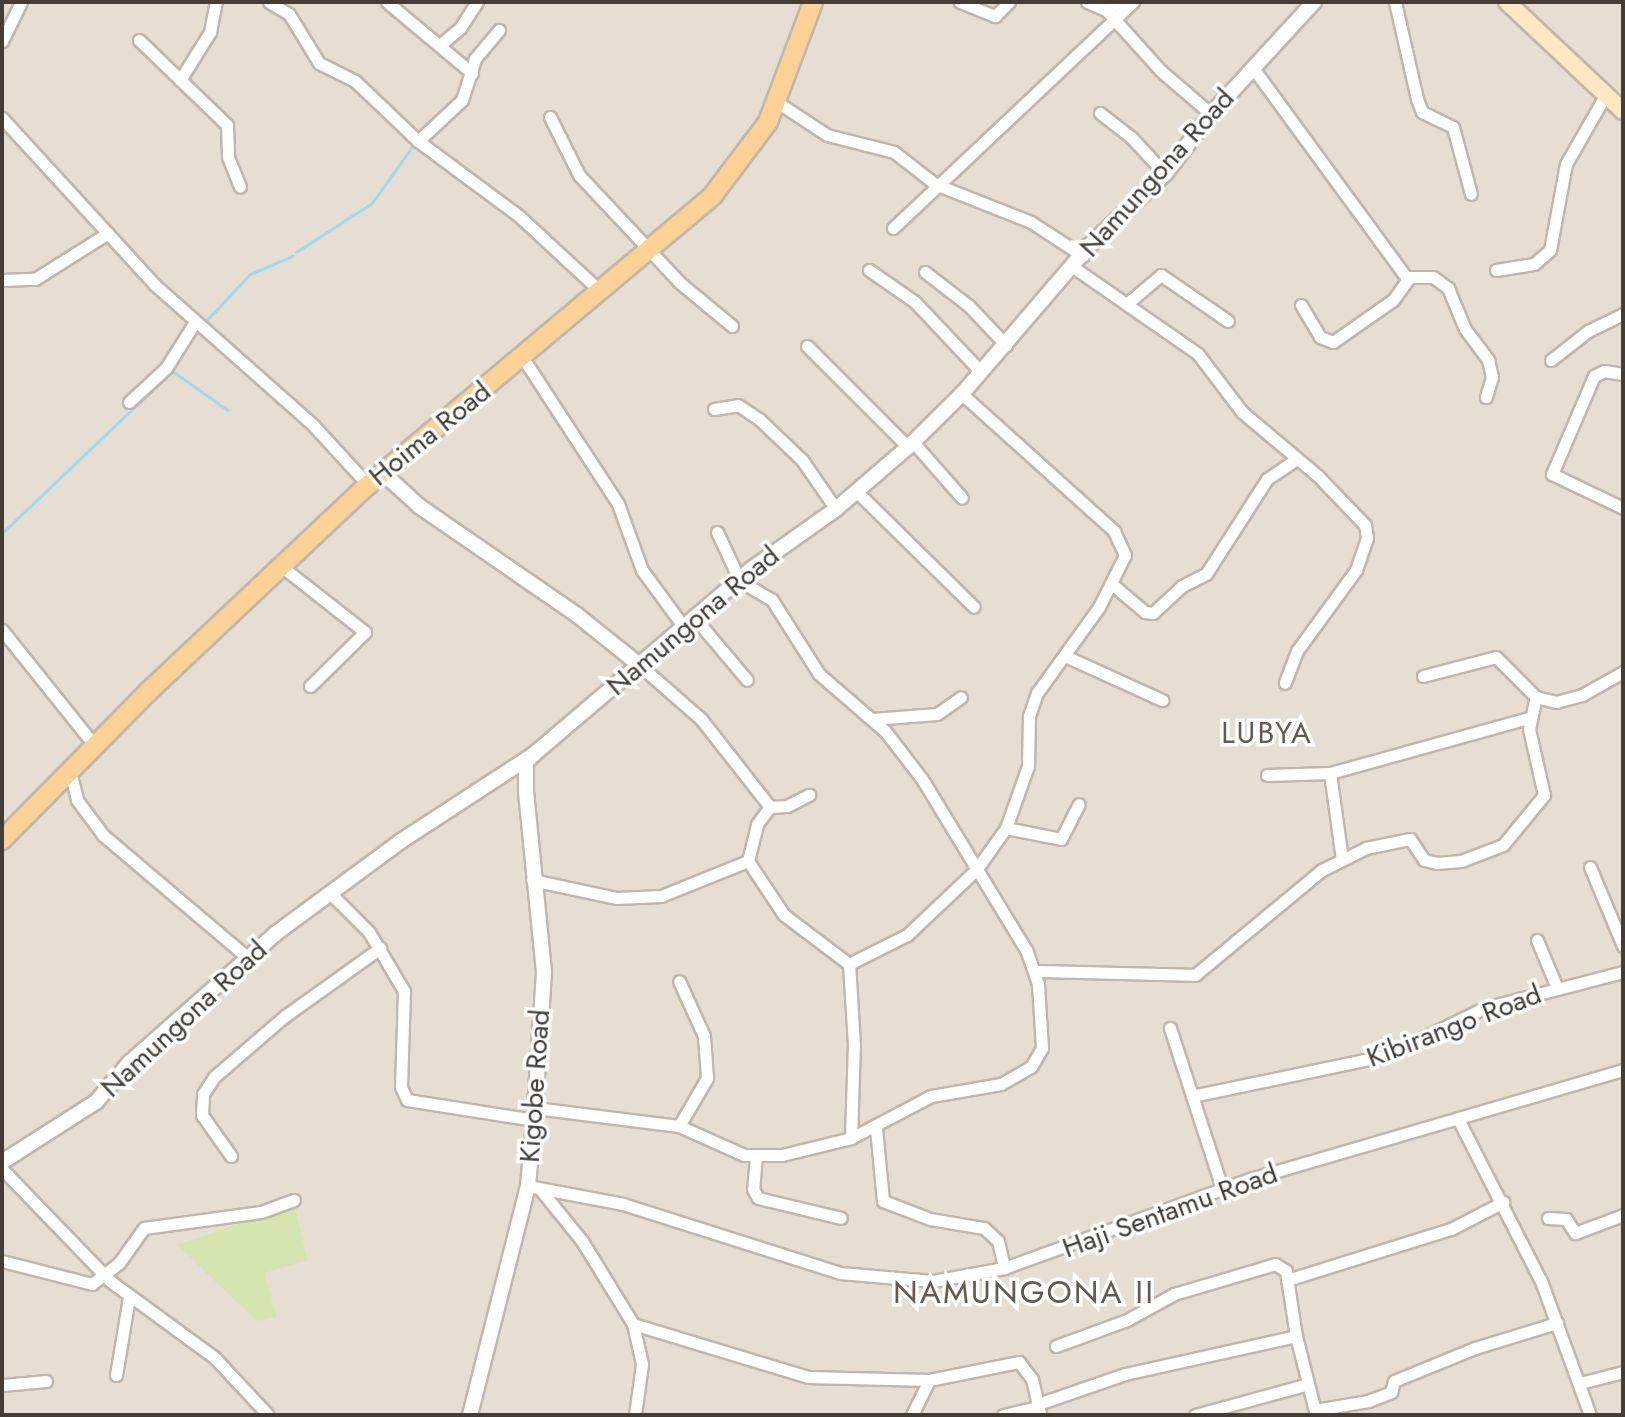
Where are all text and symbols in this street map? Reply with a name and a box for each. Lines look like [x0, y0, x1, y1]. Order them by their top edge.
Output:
street label: Namungona Road [1073, 82, 1241, 264]
street label: Hoima Road [362, 375, 498, 493]
street label: Namungona Road [600, 539, 786, 703]
district label: LUBYA [1221, 715, 1313, 751]
street label: Namungona Road [94, 934, 274, 1104]
street label: Kibirango Road [1362, 977, 1546, 1075]
street label: Kigobe Road [513, 1008, 557, 1164]
street label: Haji Sentamu Road [1058, 1157, 1282, 1265]
district label: NAMUNGONA II [893, 1273, 1155, 1311]

